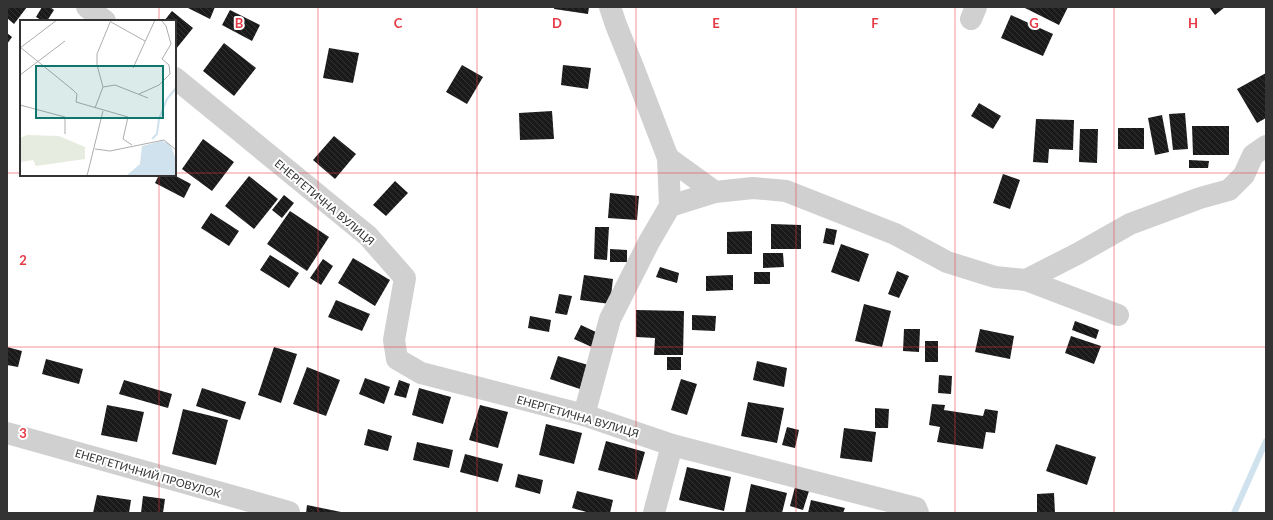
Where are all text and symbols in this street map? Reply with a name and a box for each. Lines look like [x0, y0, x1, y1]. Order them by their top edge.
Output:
text: B [235, 15, 244, 31]
text: C [394, 15, 403, 31]
text: D [552, 15, 562, 31]
text: E [712, 15, 720, 31]
text: F [871, 15, 879, 31]
text: G [1029, 15, 1039, 31]
text: H [1188, 15, 1198, 31]
inset map [20, 20, 176, 176]
street label: ЕНЕРГЕТИЧНА ВУЛИЦЯ [272, 156, 378, 248]
text: 2 [19, 252, 27, 268]
street label: ЕНЕРГЕТИЧНА ВУЛИЦЯ [516, 392, 640, 440]
text: 3 [19, 425, 27, 441]
street label: ЕНЕРГЕТИЧНИЙ ПРОВУЛОК [74, 446, 223, 500]

